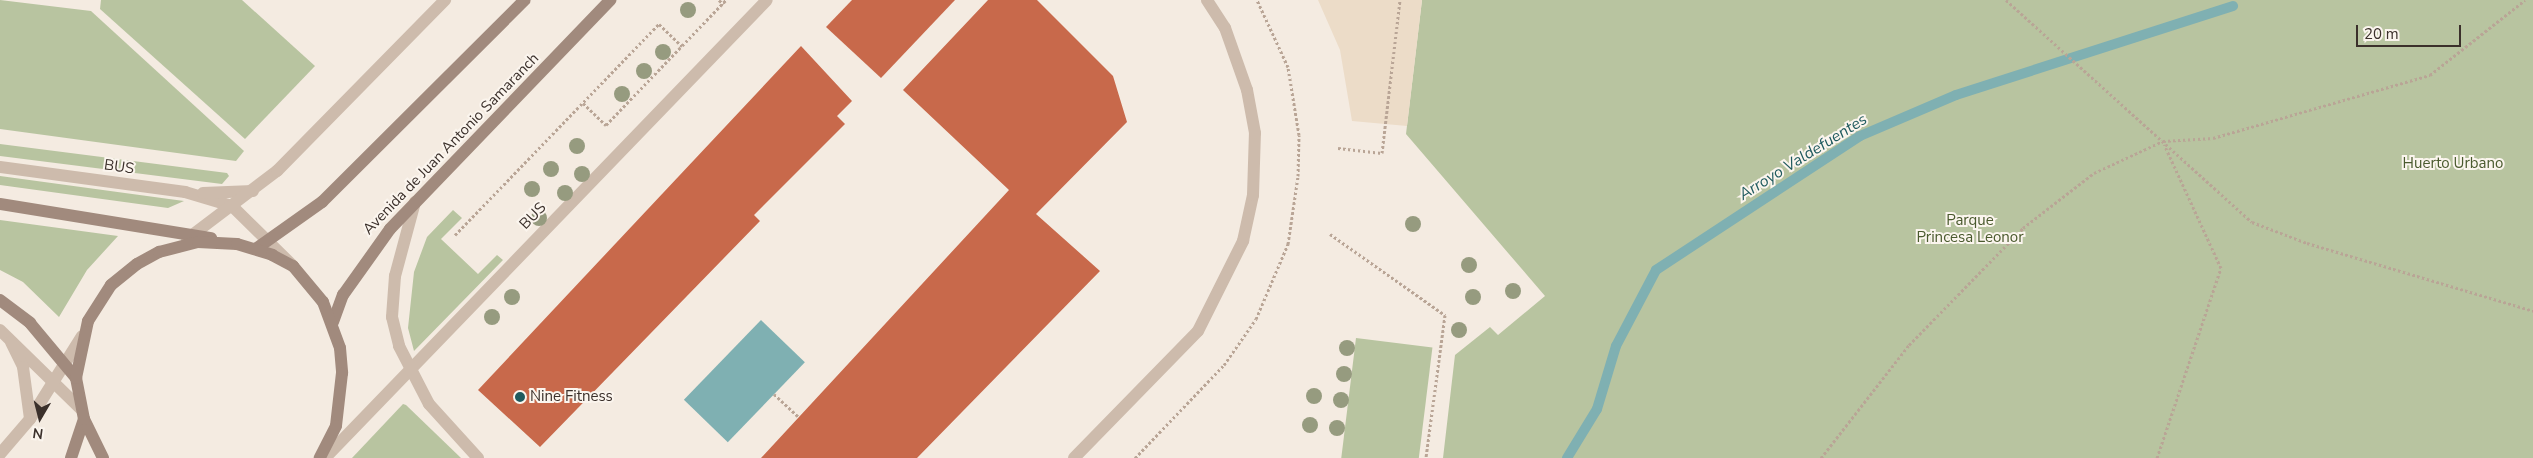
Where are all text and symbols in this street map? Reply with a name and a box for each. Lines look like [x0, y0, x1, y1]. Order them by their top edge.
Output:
scale bar [2358, 15, 2463, 47]
text: 20 m [2364, 24, 2399, 44]
street label: Avenida de Juan Antonio Samaranch [359, 50, 543, 238]
water label: Arroyo Valdefuentes [1735, 110, 1871, 204]
park label: Huerto Urbano [2403, 155, 2503, 173]
street label: BUS [103, 156, 135, 178]
street label: BUS [516, 199, 550, 233]
park label: Parque Princesa Leonor [1916, 211, 2024, 246]
place label: Nine Fitness [530, 388, 613, 406]
marker: Nine Fitness [514, 391, 526, 403]
north arrow [15, 393, 65, 443]
text: N [31, 423, 44, 443]

